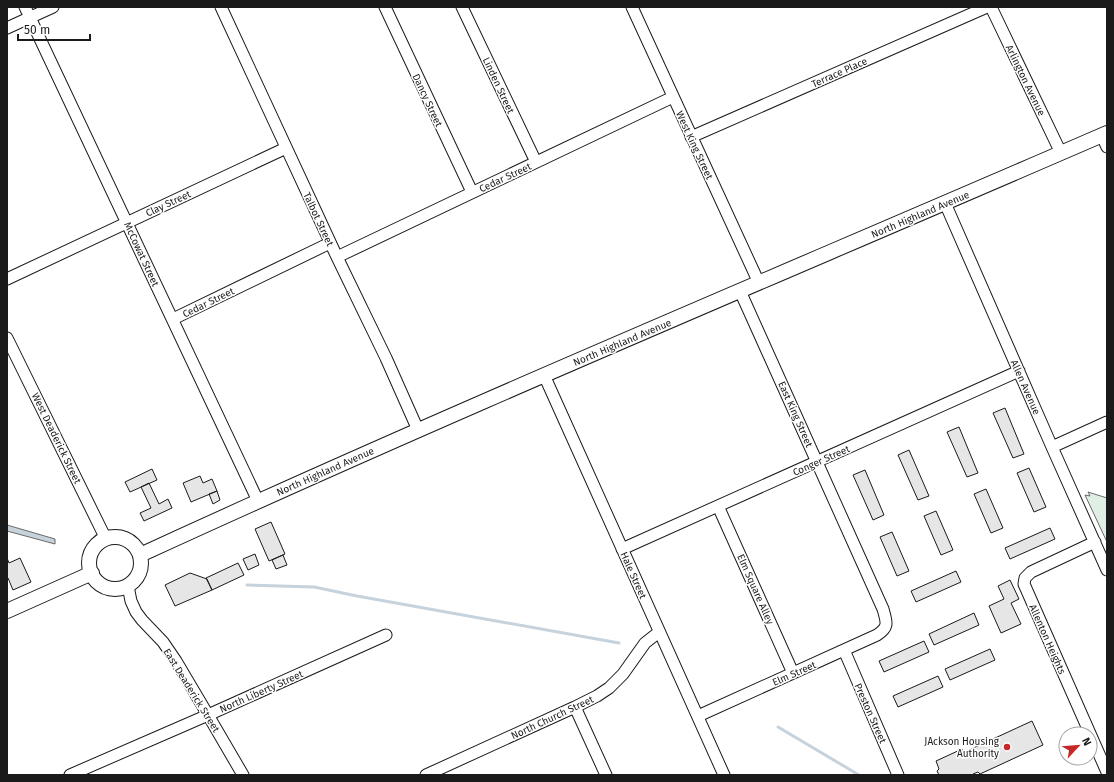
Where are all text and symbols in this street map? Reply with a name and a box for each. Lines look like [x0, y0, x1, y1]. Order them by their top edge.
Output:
scale bar [18, 16, 90, 42]
text: 50 m [24, 23, 50, 37]
street label: Arlington Avenue [1003, 43, 1047, 118]
street label: Linden Street [480, 55, 517, 116]
street label: Terrace Place [810, 55, 869, 91]
street label: Dancy Street [410, 72, 445, 129]
street label: West King Street [673, 109, 715, 182]
street label: Cedar Street [478, 160, 534, 195]
street label: Clay Street [144, 188, 193, 220]
street label: North Highland Avenue [870, 189, 971, 241]
street label: Talbot Street [300, 191, 336, 249]
street label: McCowat Street [121, 220, 161, 289]
street label: Cedar Street [181, 285, 237, 321]
street label: North Highland Avenue [572, 317, 673, 369]
street label: Allen Avenue [1008, 358, 1043, 417]
street label: East King Street [775, 380, 815, 450]
street label: West Deaderick Street [29, 391, 83, 486]
street label: Conger Street [791, 443, 852, 479]
street label: North Highland Avenue [275, 445, 376, 499]
street label: Hale Street [617, 550, 649, 601]
street label: Elm Square Alley [734, 552, 776, 626]
street label: Allenton Heights [1026, 603, 1068, 676]
street label: East Deaderick Street [160, 646, 222, 735]
street label: Elm Street [771, 659, 818, 689]
street label: North Liberty Street [218, 668, 305, 716]
street label: Preston Street [852, 682, 889, 746]
street label: North Church Street [509, 693, 596, 742]
north arrow [1058, 726, 1098, 766]
place label: JAckson Housing Authority [924, 736, 1000, 760]
text: N [1079, 736, 1094, 748]
marker: JAckson Housing Authority [1002, 742, 1012, 752]

